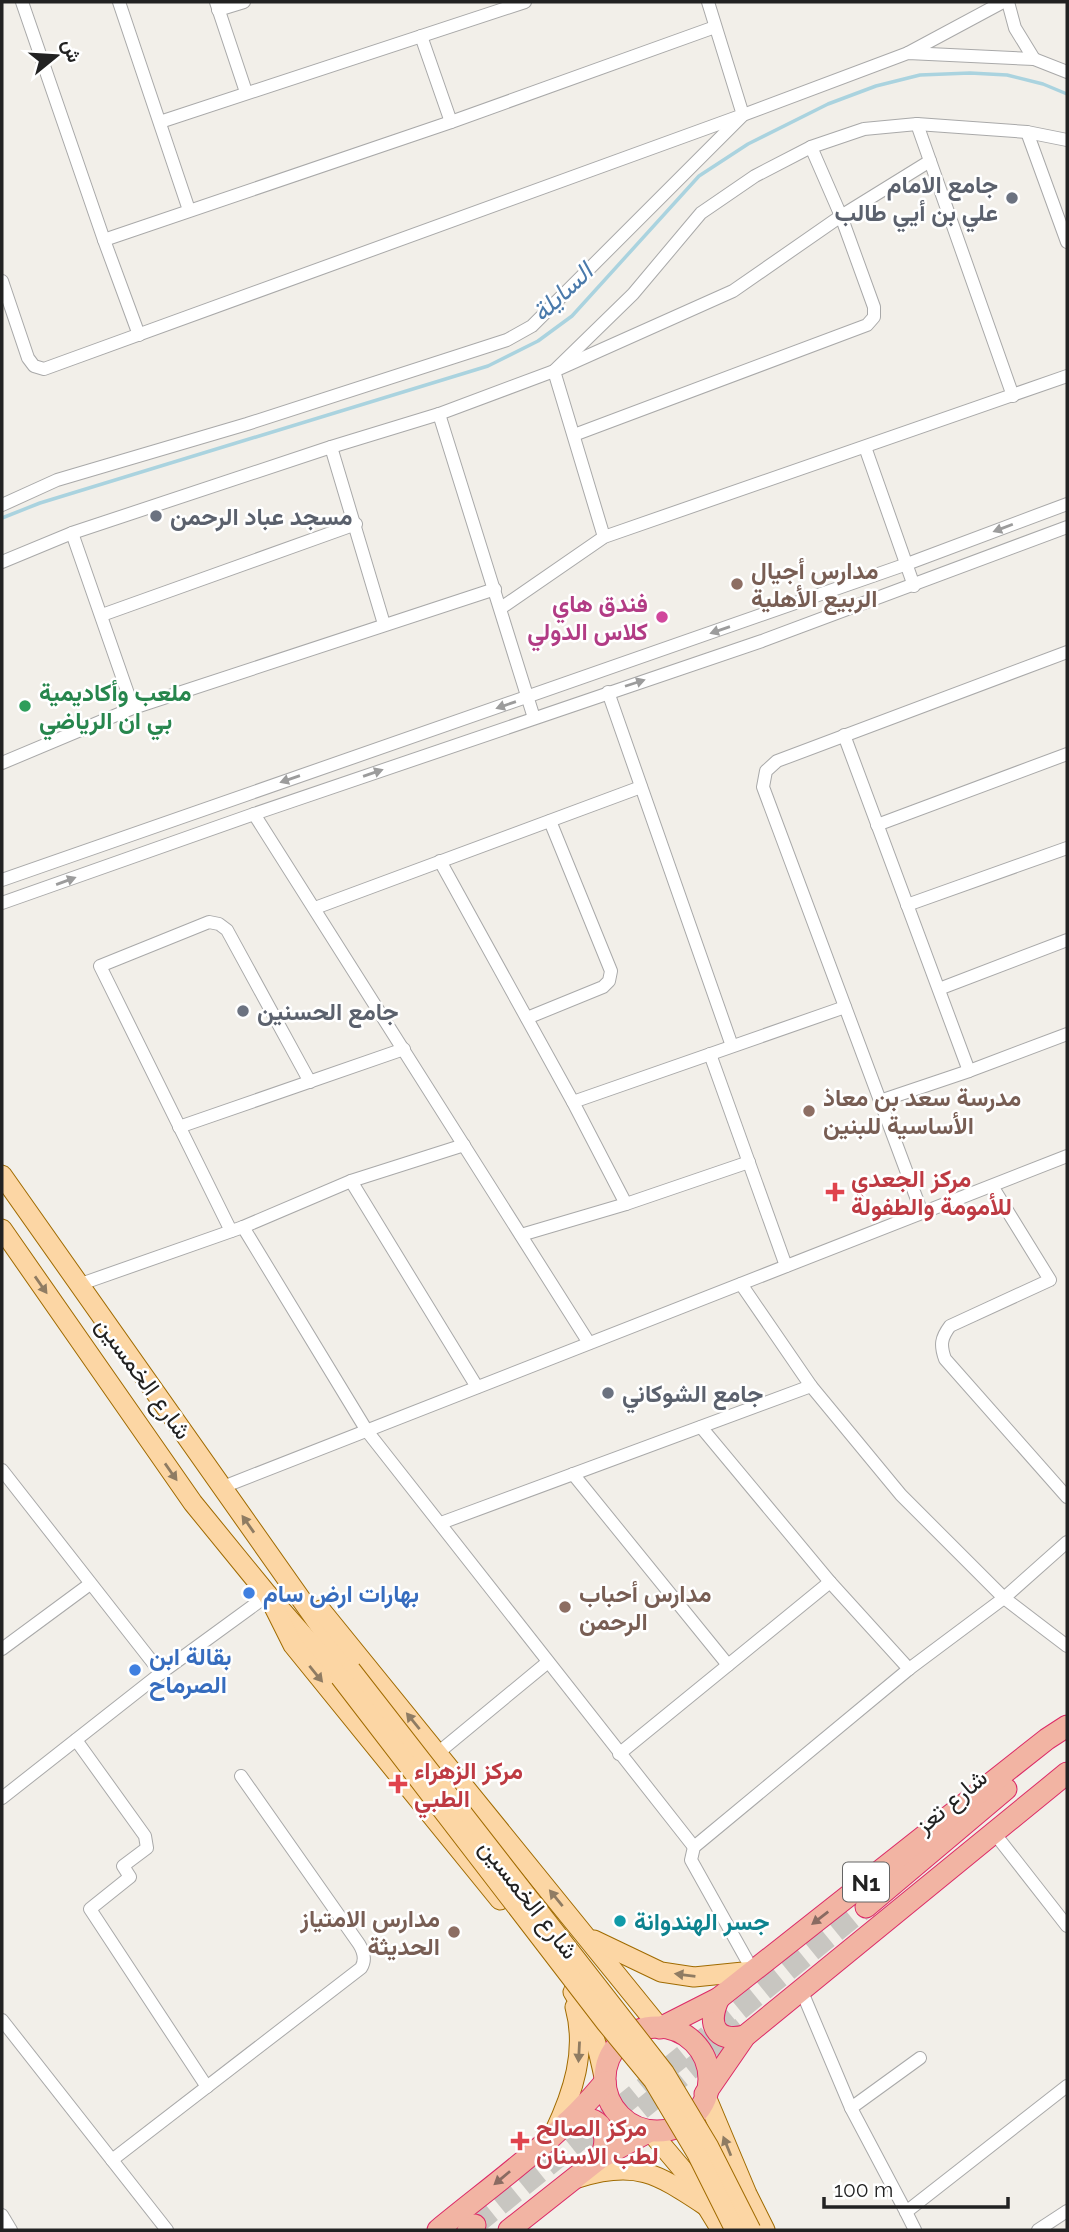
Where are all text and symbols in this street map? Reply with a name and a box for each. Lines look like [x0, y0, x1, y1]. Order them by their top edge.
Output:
north arrow [21, 21, 91, 91]
text: ش [57, 36, 86, 65]
place label: جامع الامام علي بن أيي طالب [834, 170, 998, 233]
marker: جامع الامام علي بن أيي طالب [1004, 190, 1020, 206]
water label: السايلة [525, 254, 601, 328]
place label: مسجد عباد الرحمن [170, 502, 353, 532]
marker: مسجد عباد الرحمن [148, 508, 164, 524]
one-way arrow [993, 522, 1014, 533]
place label: مدارس أجيال الربيع الأهلية [751, 556, 878, 616]
marker: مدارس أجيال الربيع الأهلية [729, 576, 745, 592]
place label: فندق هاي كلاس الدولي [527, 589, 648, 652]
marker: فندق هاي كلاس الدولي [654, 609, 670, 625]
one-way arrow [710, 625, 731, 636]
one-way arrow [624, 677, 645, 688]
place label: ملعب وأكاديمية بي ان الرياضي [39, 678, 191, 741]
marker: ملعب وأكاديمية بي ان الرياضي [17, 698, 33, 714]
one-way arrow [495, 700, 516, 711]
one-way arrow [363, 767, 384, 778]
one-way arrow [280, 774, 301, 785]
one-way arrow [56, 875, 77, 886]
place label: جامع الحسنين [257, 997, 399, 1029]
marker: جامع الحسنين [235, 1003, 251, 1019]
place label: مدرسة سعد بن معاذ الأساسية للبنين [823, 1083, 1021, 1140]
marker: مدرسة سعد بن معاذ الأساسية للبنين [801, 1103, 817, 1119]
place label: مركز الجعدي للأمومة والطفولة [851, 1164, 1012, 1222]
marker: مركز الجعدي للأمومة والطفولة [825, 1182, 845, 1202]
one-way arrow [34, 1276, 48, 1294]
street label: شارع الخمسين [88, 1311, 198, 1446]
place label: جامع الشوكاني [622, 1379, 763, 1414]
marker: جامع الشوكاني [600, 1385, 616, 1401]
one-way arrow [164, 1463, 178, 1481]
one-way arrow [242, 1515, 256, 1533]
place label: بهارات ارض سام [263, 1579, 419, 1610]
place label: مدارس أحباب الرحمن [579, 1579, 712, 1637]
marker: بهارات ارض سام [241, 1585, 257, 1601]
marker: مدارس أحباب الرحمن [557, 1599, 573, 1615]
place label: بقالة ابن الصرماح [149, 1642, 232, 1701]
marker: بقالة ابن الصرماح [127, 1662, 143, 1678]
one-way arrow [308, 1665, 323, 1682]
one-way arrow [406, 1712, 421, 1730]
place label: مركز الزهراء الطبي [414, 1756, 523, 1819]
street label: شارع تعز [908, 1763, 994, 1842]
marker: مركز الزهراء الطبي [388, 1774, 408, 1794]
street label: شارع الخمسين [472, 1833, 585, 1966]
road number: N1 [843, 1862, 889, 1901]
one-way arrow [549, 1889, 564, 1907]
place label: مدارس الامتياز الحديثة [299, 1904, 440, 1961]
place label: جسر الهندوانة [634, 1907, 770, 1937]
one-way arrow [812, 1910, 829, 1925]
marker: جسر الهندوانة [612, 1913, 628, 1929]
marker: مدارس الامتياز الحديثة [446, 1924, 462, 1940]
one-way arrow [674, 1970, 696, 1981]
one-way arrow [573, 2042, 584, 2064]
place label: مركز الصالح لطب الاسنان [536, 2113, 659, 2170]
marker: مركز الصالح لطب الاسنان [510, 2131, 530, 2151]
one-way arrow [721, 2135, 732, 2156]
scale bar [824, 2166, 1008, 2210]
one-way arrow [493, 2170, 510, 2185]
text: 100 m [834, 2177, 893, 2202]

